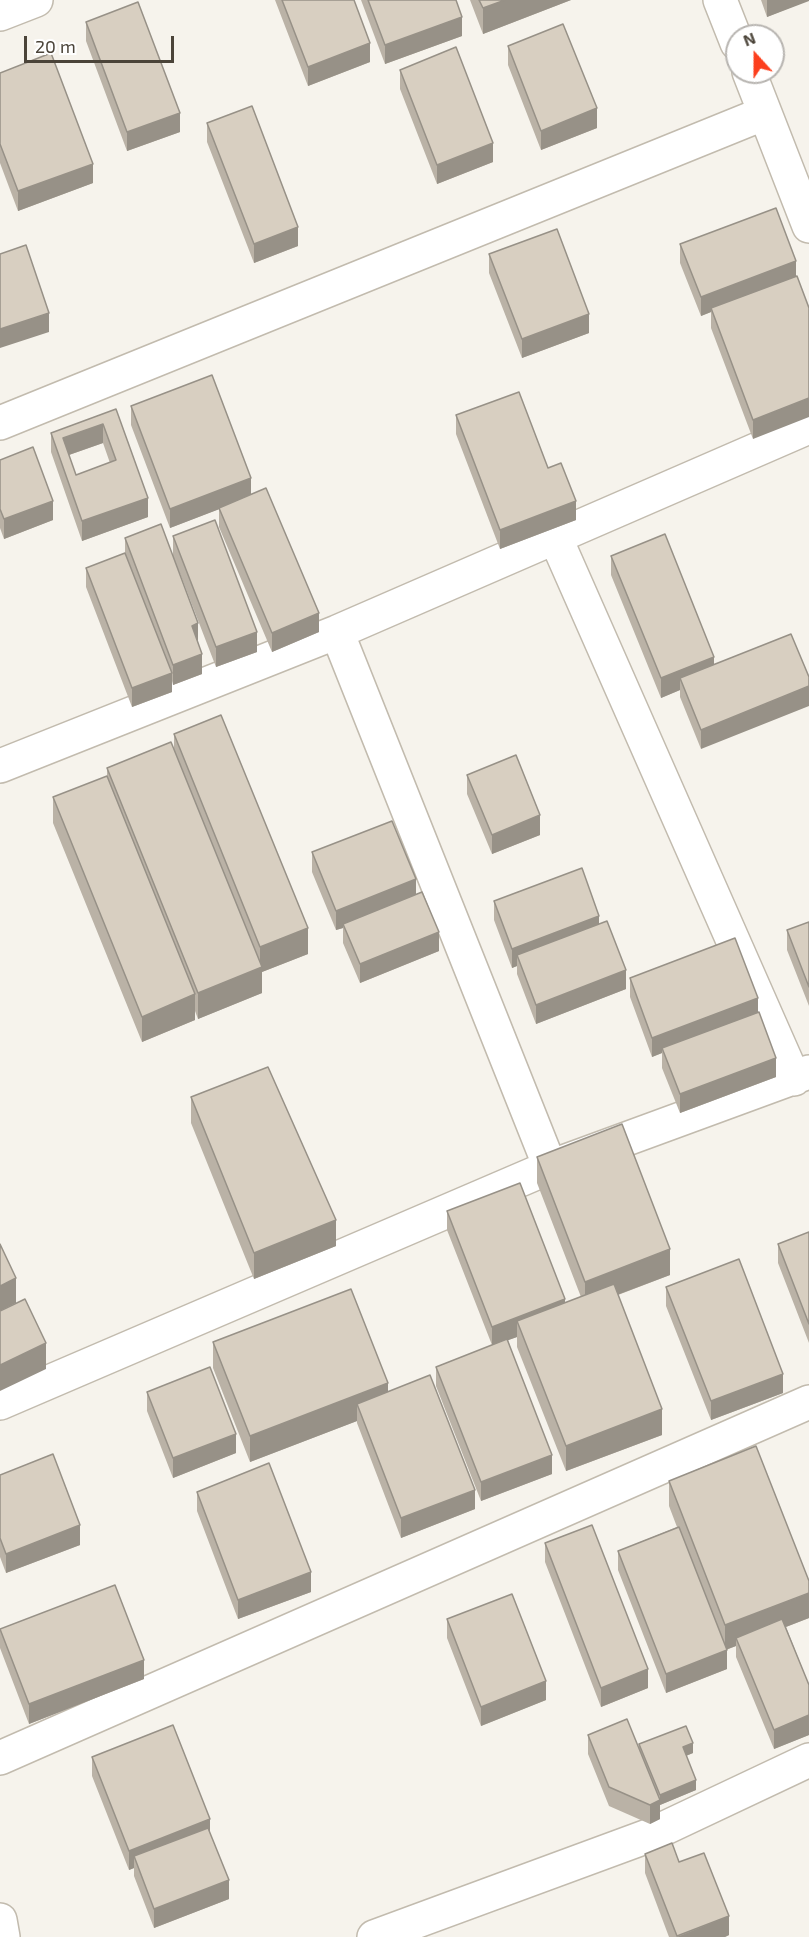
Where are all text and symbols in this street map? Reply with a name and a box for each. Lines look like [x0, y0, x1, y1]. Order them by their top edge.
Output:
scale bar [27, 24, 177, 62]
north arrow [725, 24, 785, 84]
text: N [740, 28, 758, 50]
text: 20 m [35, 35, 76, 57]

